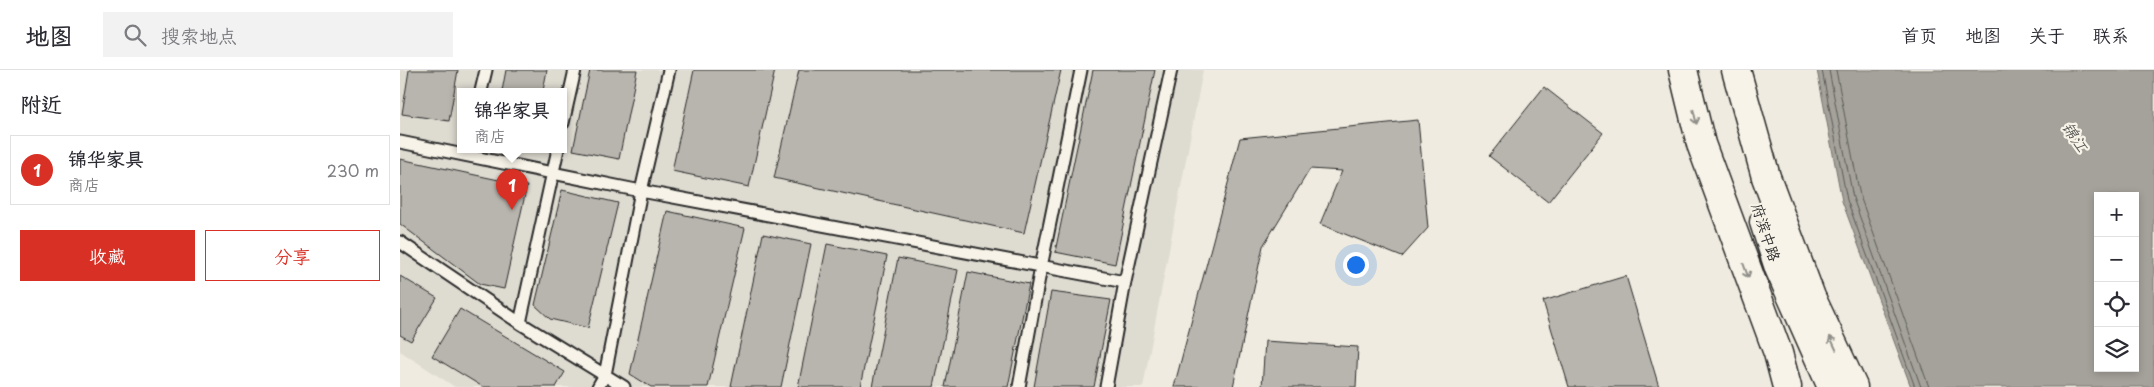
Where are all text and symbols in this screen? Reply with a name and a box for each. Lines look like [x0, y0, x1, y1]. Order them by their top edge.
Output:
search box [103, 12, 453, 57]
text: 地图 [25, 17, 73, 53]
icon: search [121, 21, 149, 49]
text: 搜索地点 [161, 21, 237, 49]
text: 首页 [1901, 21, 1937, 48]
text: 地图 [1965, 21, 2001, 48]
text: 关于 [2029, 21, 2065, 48]
text: 联系 [2093, 21, 2129, 48]
text: 附近 [20, 87, 62, 119]
popup [457, 88, 567, 153]
text: 锦华家具 [474, 95, 550, 123]
one-way arrow [1691, 109, 1700, 125]
water label: 锦江 [2057, 116, 2095, 157]
text: 商店 [474, 123, 506, 147]
text: 锦华家具 [68, 144, 144, 172]
text: 1 [33, 158, 41, 182]
text: 230 m [327, 158, 379, 182]
pin: 1 [496, 169, 528, 210]
text: 商店 [68, 172, 100, 196]
map controls [2094, 192, 2139, 372]
button: + [2094, 192, 2139, 237]
street label: 府滨中路 [1747, 200, 1787, 264]
button: 收藏 [20, 230, 195, 281]
button: 分享 [205, 230, 380, 281]
button: − [2094, 237, 2139, 282]
your location [1343, 252, 1369, 278]
one-way arrow [1742, 263, 1751, 279]
button: locate [2094, 282, 2139, 327]
button: layers [2094, 327, 2139, 372]
one-way arrow [1827, 336, 1837, 351]

